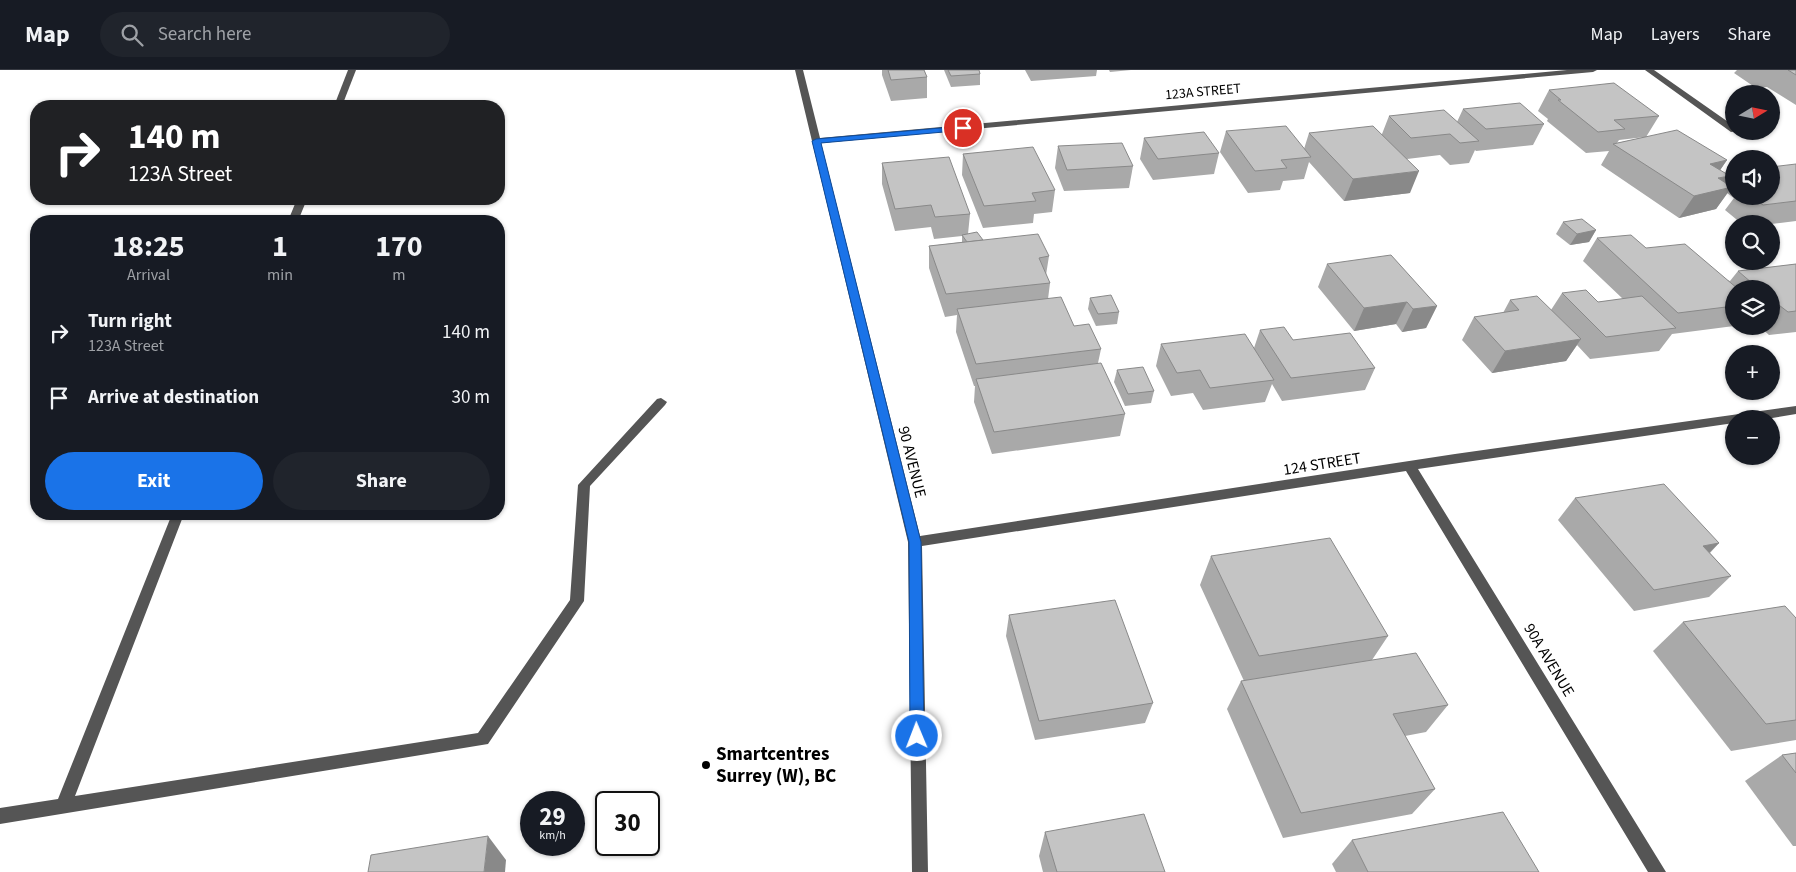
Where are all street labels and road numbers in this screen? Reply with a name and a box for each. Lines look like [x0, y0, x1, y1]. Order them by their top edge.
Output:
street label: 123A STREET [1164, 79, 1242, 105]
street label: 90 AVENUE [892, 424, 932, 500]
street label: 124 STREET [1282, 447, 1363, 481]
street label: 90A AVENUE [1518, 619, 1580, 701]

